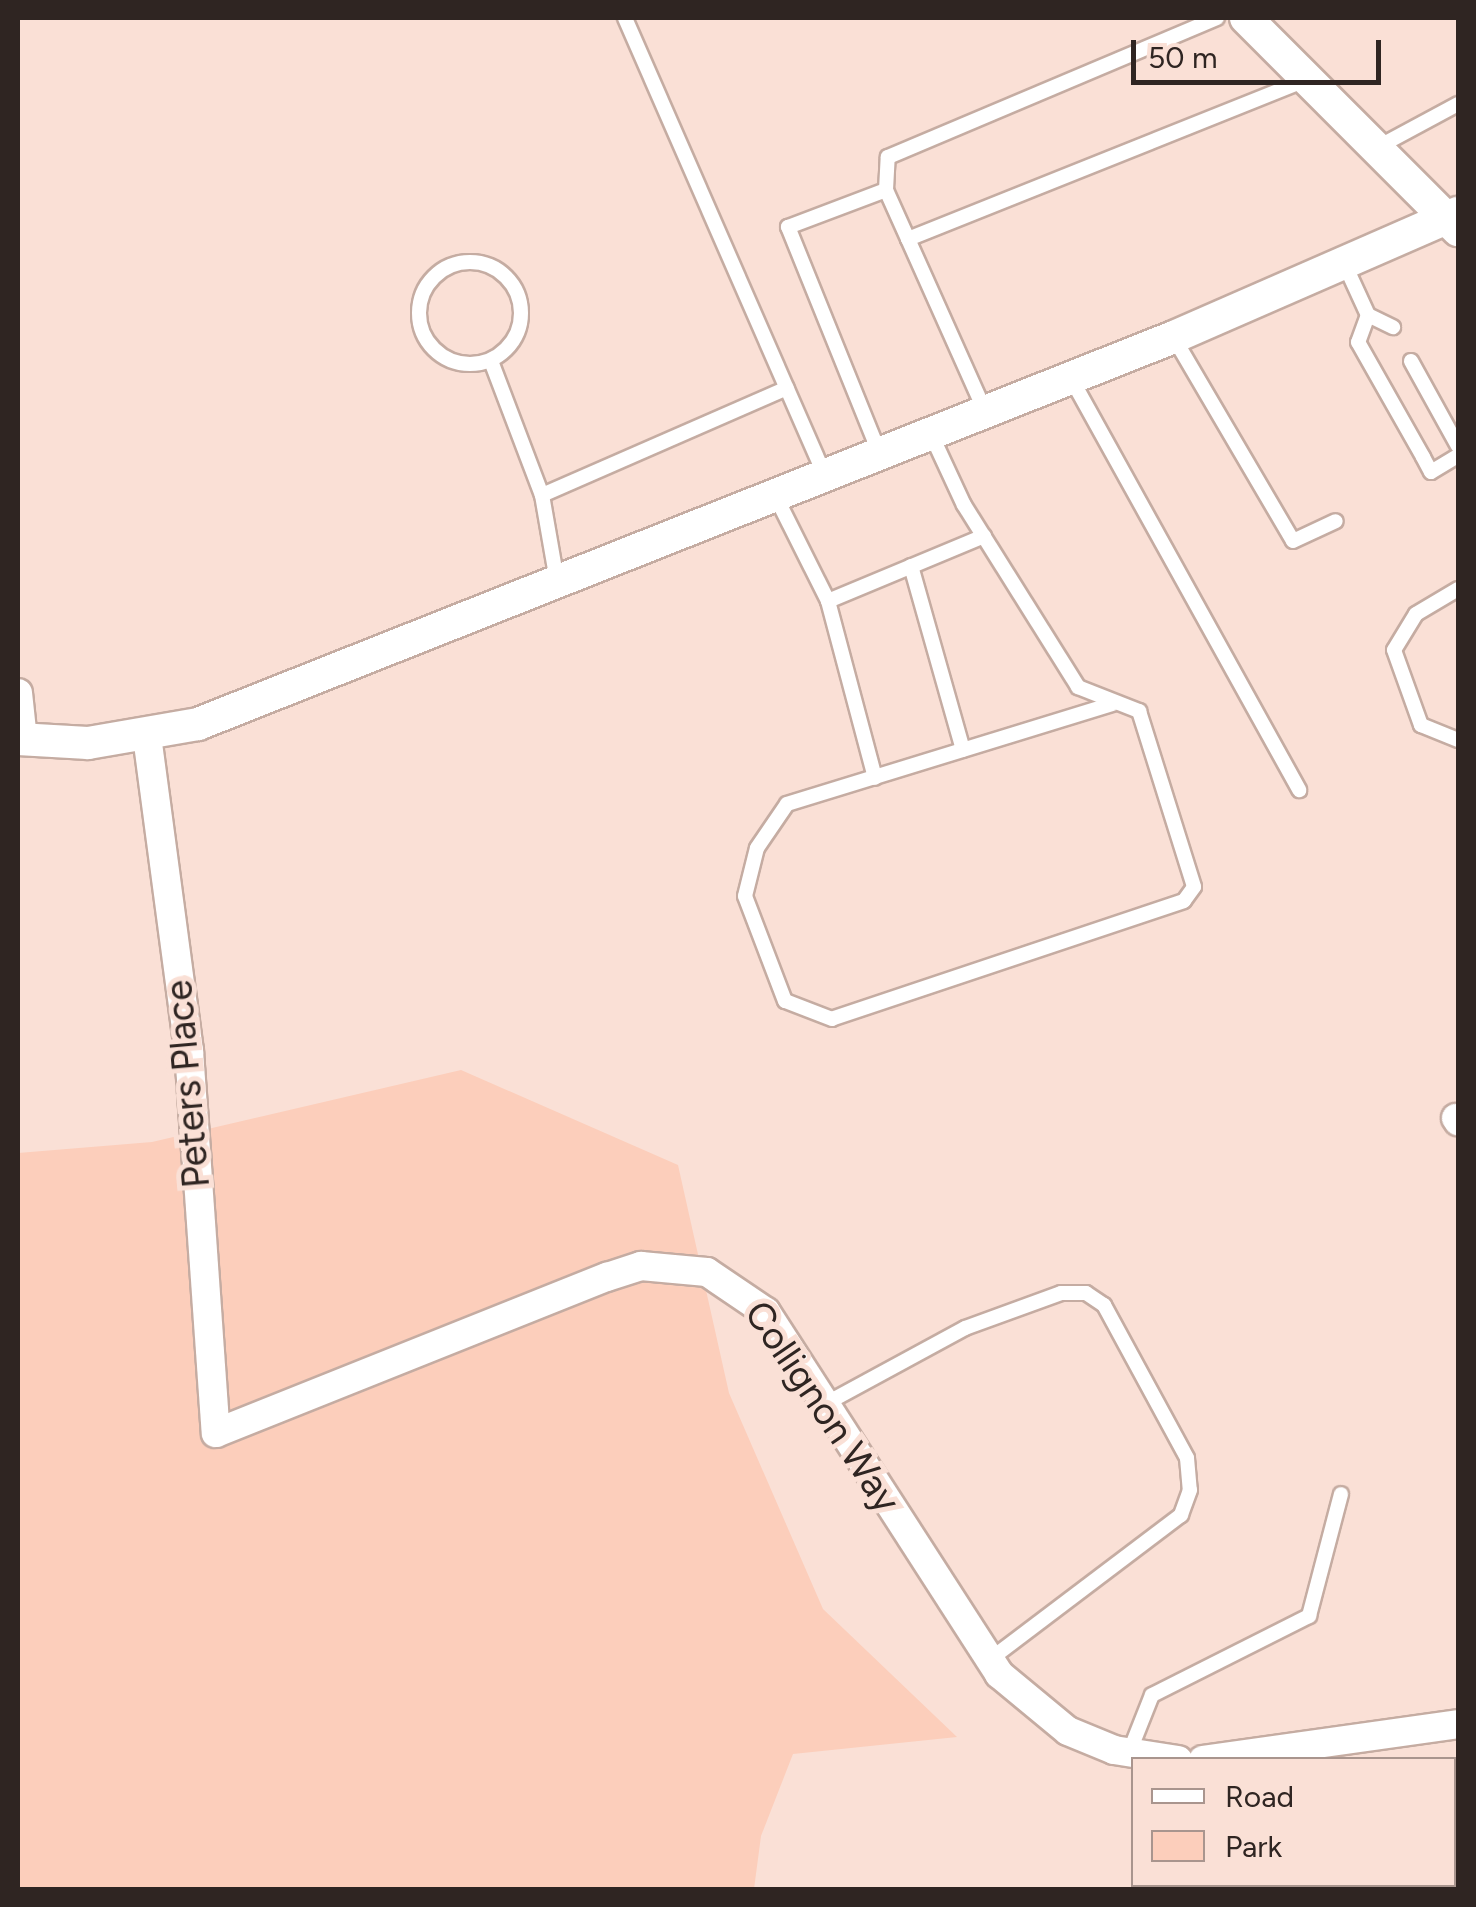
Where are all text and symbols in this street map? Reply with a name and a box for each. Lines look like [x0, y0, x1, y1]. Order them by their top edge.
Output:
scale bar [1136, 20, 1386, 82]
text: 50 m [1148, 39, 1217, 76]
street label: Peters Place [156, 978, 220, 1190]
street label: Collignon Way [735, 1293, 909, 1521]
legend [1131, 1757, 1456, 1887]
text: Road [1225, 1778, 1294, 1815]
text: Park [1225, 1828, 1282, 1865]

